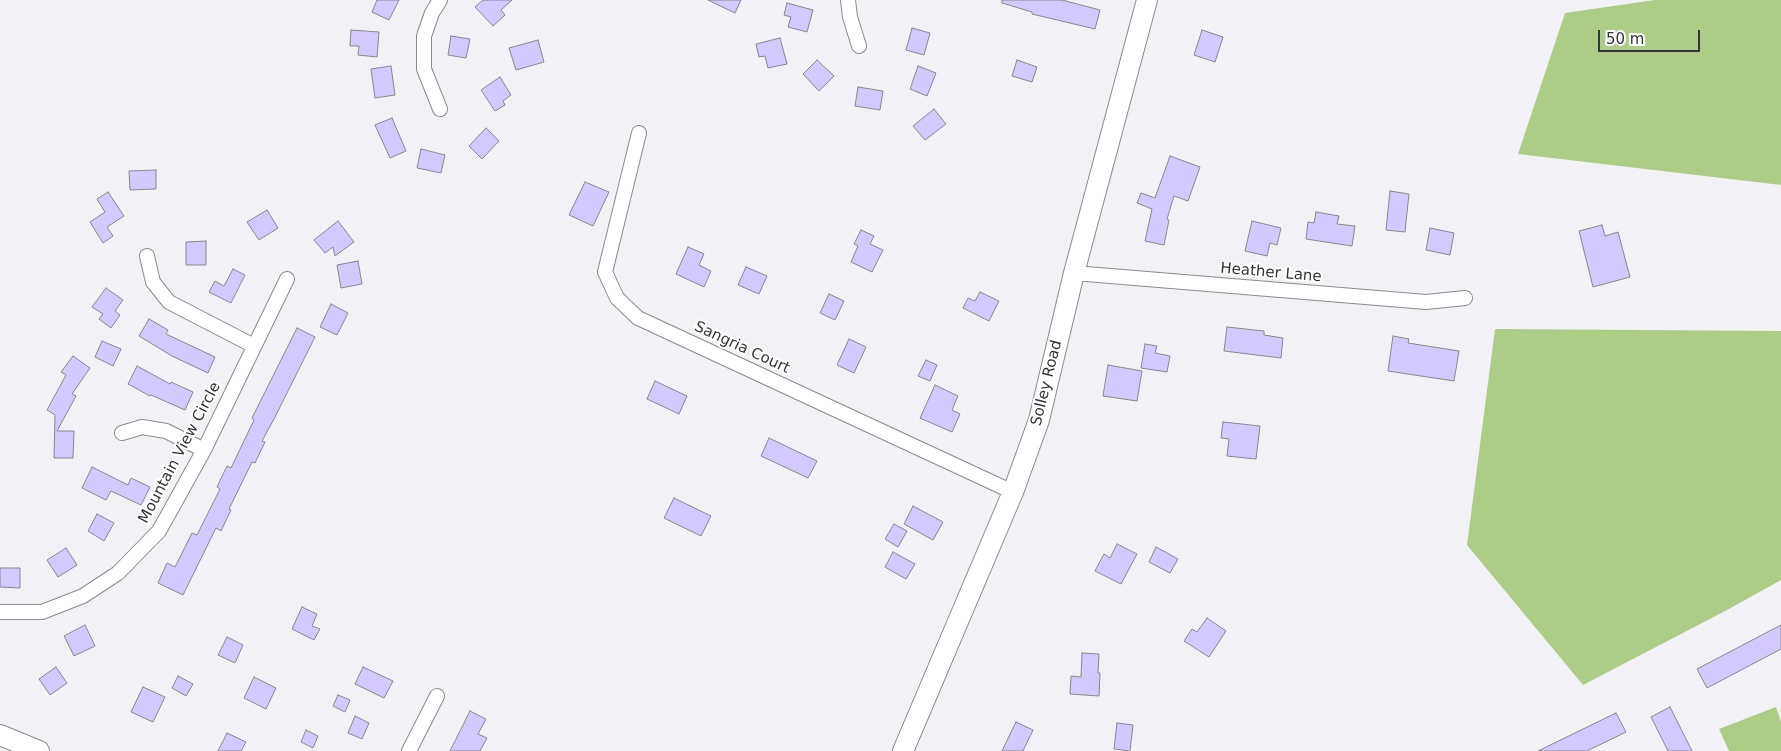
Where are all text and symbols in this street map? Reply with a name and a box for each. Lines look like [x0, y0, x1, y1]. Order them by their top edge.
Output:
scale bar [1601, 20, 1704, 52]
text: 50 m [1606, 30, 1644, 48]
street label: Heather Lane [1220, 260, 1322, 286]
street label: Sangria Court [691, 318, 793, 378]
street label: Solley Road [1028, 338, 1066, 428]
street label: Mountain View Circle [135, 379, 225, 527]

